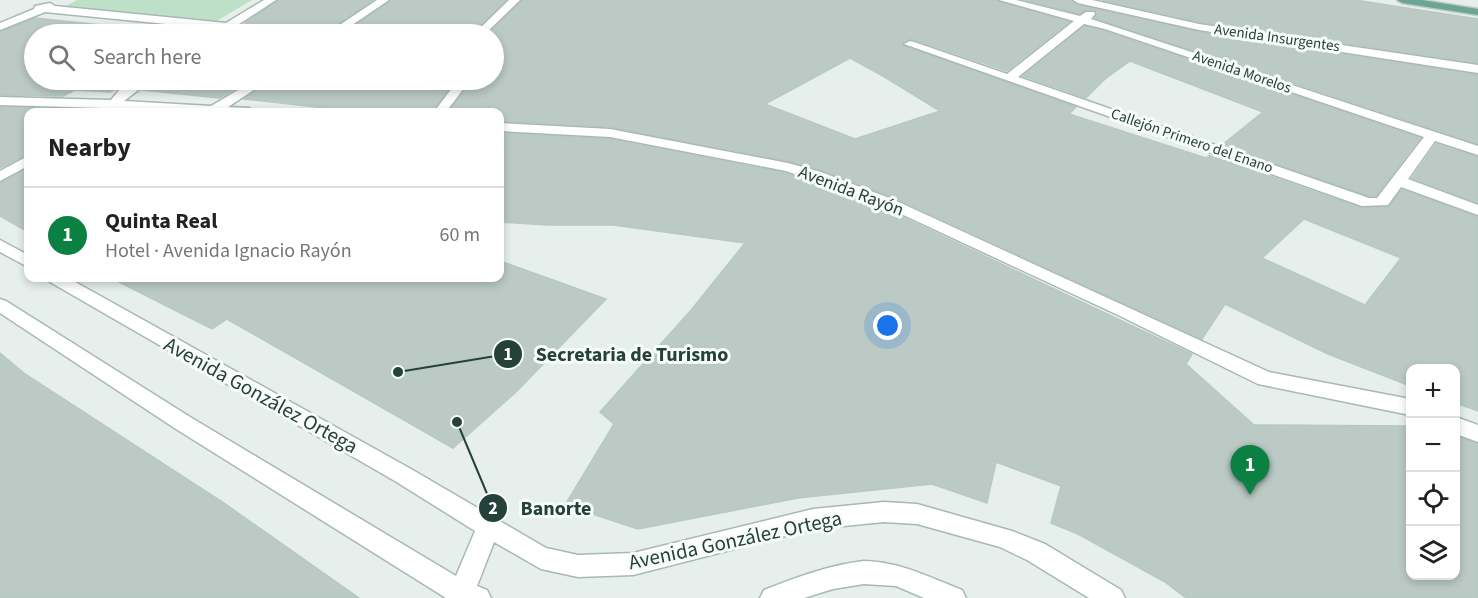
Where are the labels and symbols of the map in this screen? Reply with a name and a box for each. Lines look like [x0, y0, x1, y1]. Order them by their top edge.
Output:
street label: Avenida Insurgentes [1213, 19, 1341, 57]
street label: Avenida Morelos [1190, 45, 1294, 99]
street label: Callejón Primero del Enano [1108, 103, 1276, 179]
street label: Avenida Rayón [795, 159, 907, 223]
your location [873, 311, 902, 340]
street label: Avenida González Ortega [159, 329, 363, 461]
callout: Secretaria de Turismo [493, 335, 740, 373]
text: Secretaria de Turismo [536, 341, 728, 369]
text: 1 [503, 342, 513, 367]
pin: 1 [1230, 446, 1270, 495]
callout: Banorte [478, 489, 603, 527]
text: Banorte [521, 495, 591, 523]
text: 2 [488, 496, 498, 521]
street label: Avenida González Ortega [626, 503, 844, 577]

